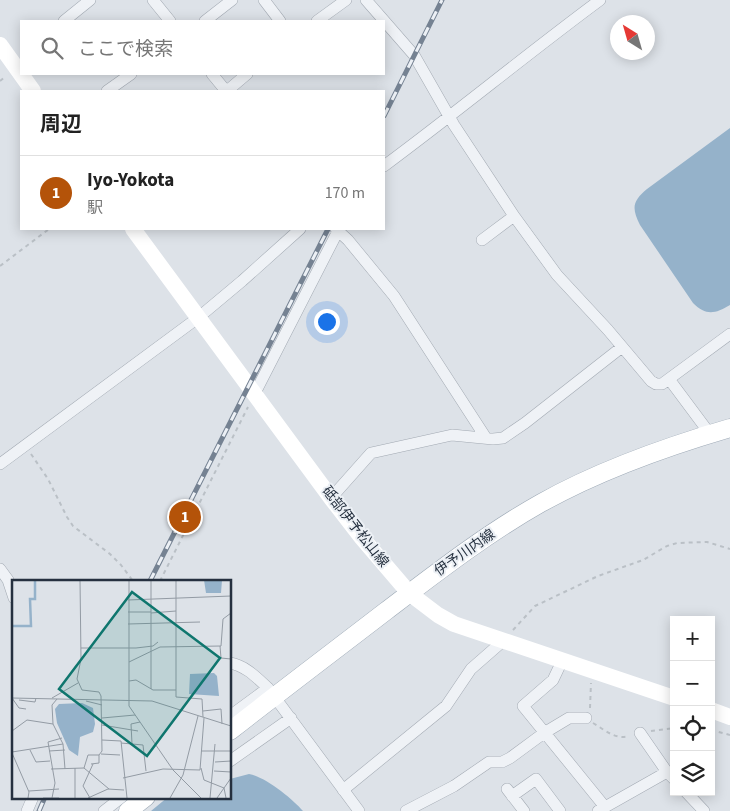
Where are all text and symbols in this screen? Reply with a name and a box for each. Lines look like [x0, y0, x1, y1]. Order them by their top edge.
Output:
north arrow [610, 15, 655, 60]
search box [20, 20, 385, 75]
icon: search [38, 34, 66, 62]
text: ここで検索 [78, 36, 173, 63]
text: 周辺 [40, 109, 82, 139]
text: Iyo-Yokota [87, 167, 174, 194]
text: 1 [52, 182, 60, 204]
text: 170 m [325, 182, 365, 204]
text: 駅 [87, 197, 103, 219]
your location [314, 309, 340, 335]
street label: 砥部伊予松山線 [317, 482, 393, 572]
pin: 1 [169, 498, 201, 536]
street label: 伊予川内線 [431, 525, 499, 581]
inset map [12, 580, 231, 798]
map controls [670, 616, 715, 796]
button: + [670, 616, 715, 661]
button: − [670, 661, 715, 706]
button: locate [670, 706, 715, 751]
button: layers [670, 751, 715, 796]

